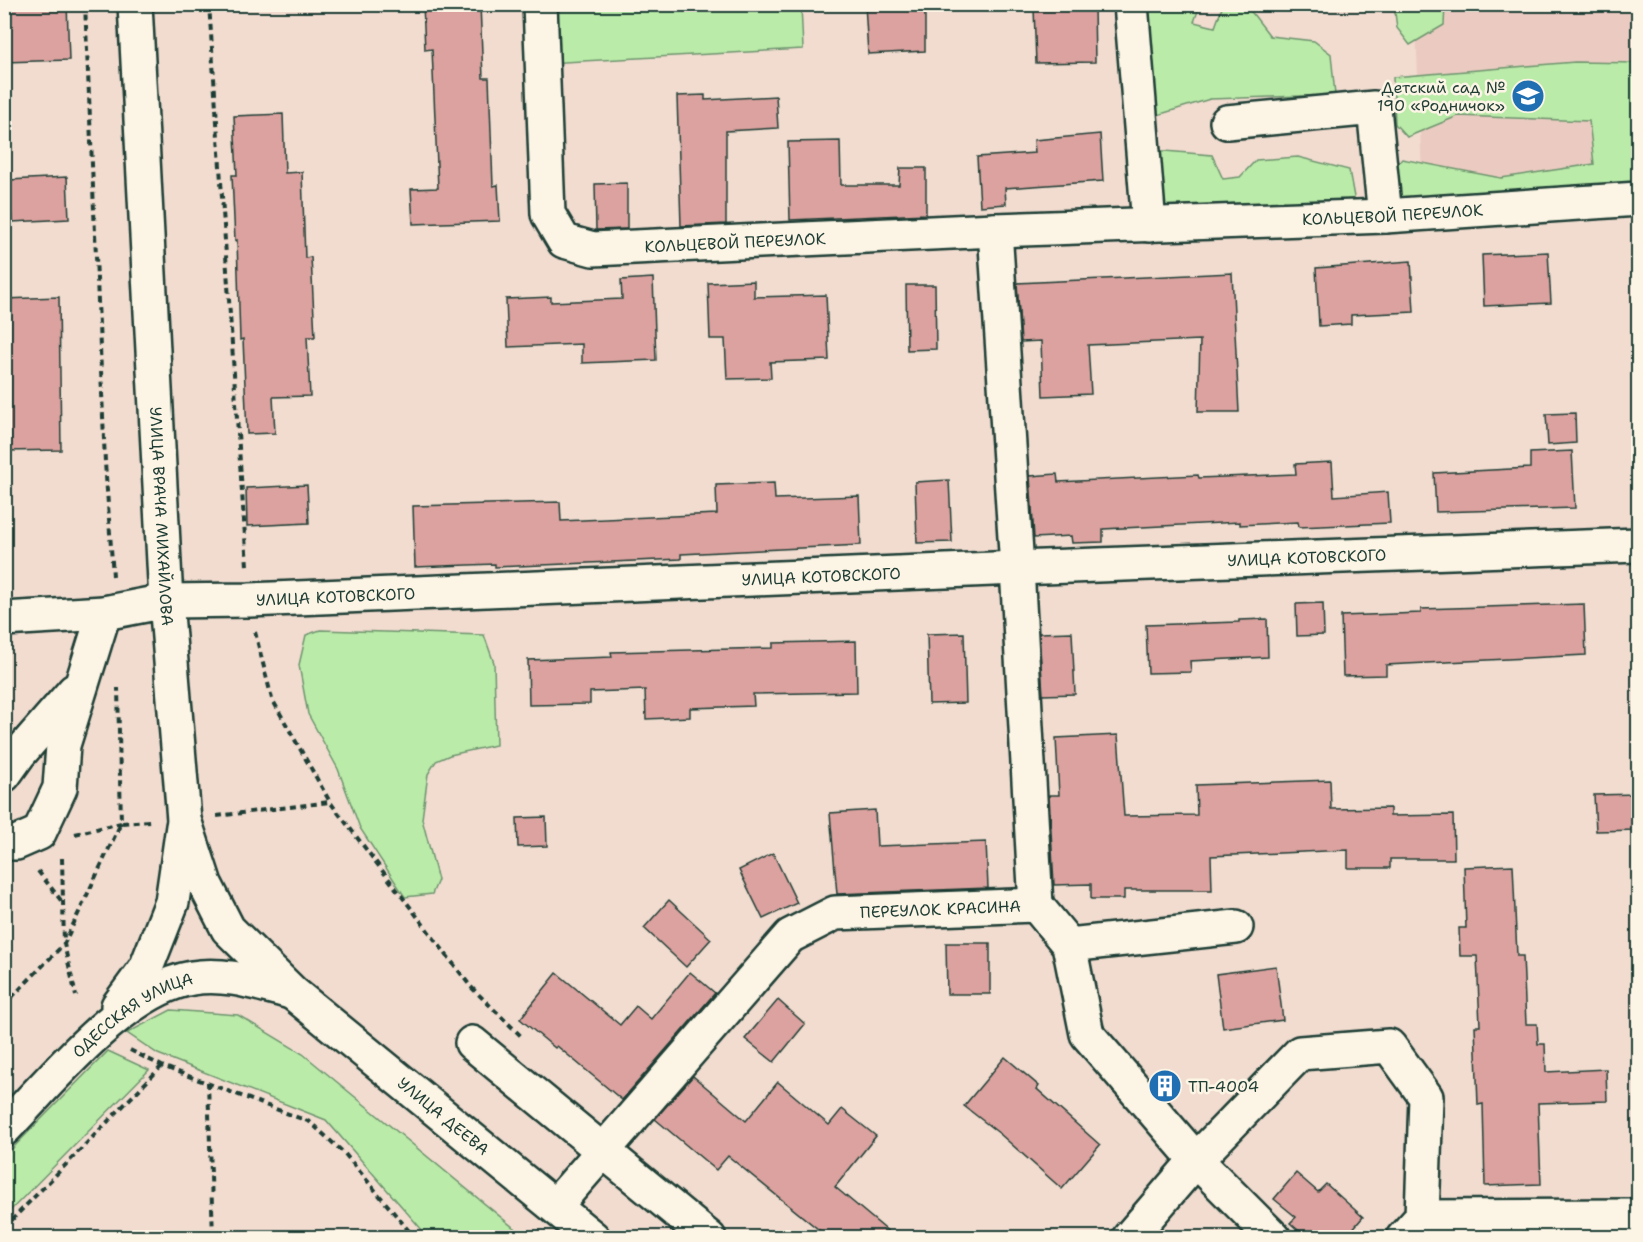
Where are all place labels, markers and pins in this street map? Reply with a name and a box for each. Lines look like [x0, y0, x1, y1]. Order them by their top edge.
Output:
place label: Детский сад № 190 «Родничок» [1377, 77, 1505, 116]
school or university icon: Детский сад № 190 «Родничок» [1510, 78, 1546, 114]
building icon: ТП-4004 [1147, 1068, 1183, 1104]
place label: ТП-4004 [1188, 1076, 1259, 1097]

